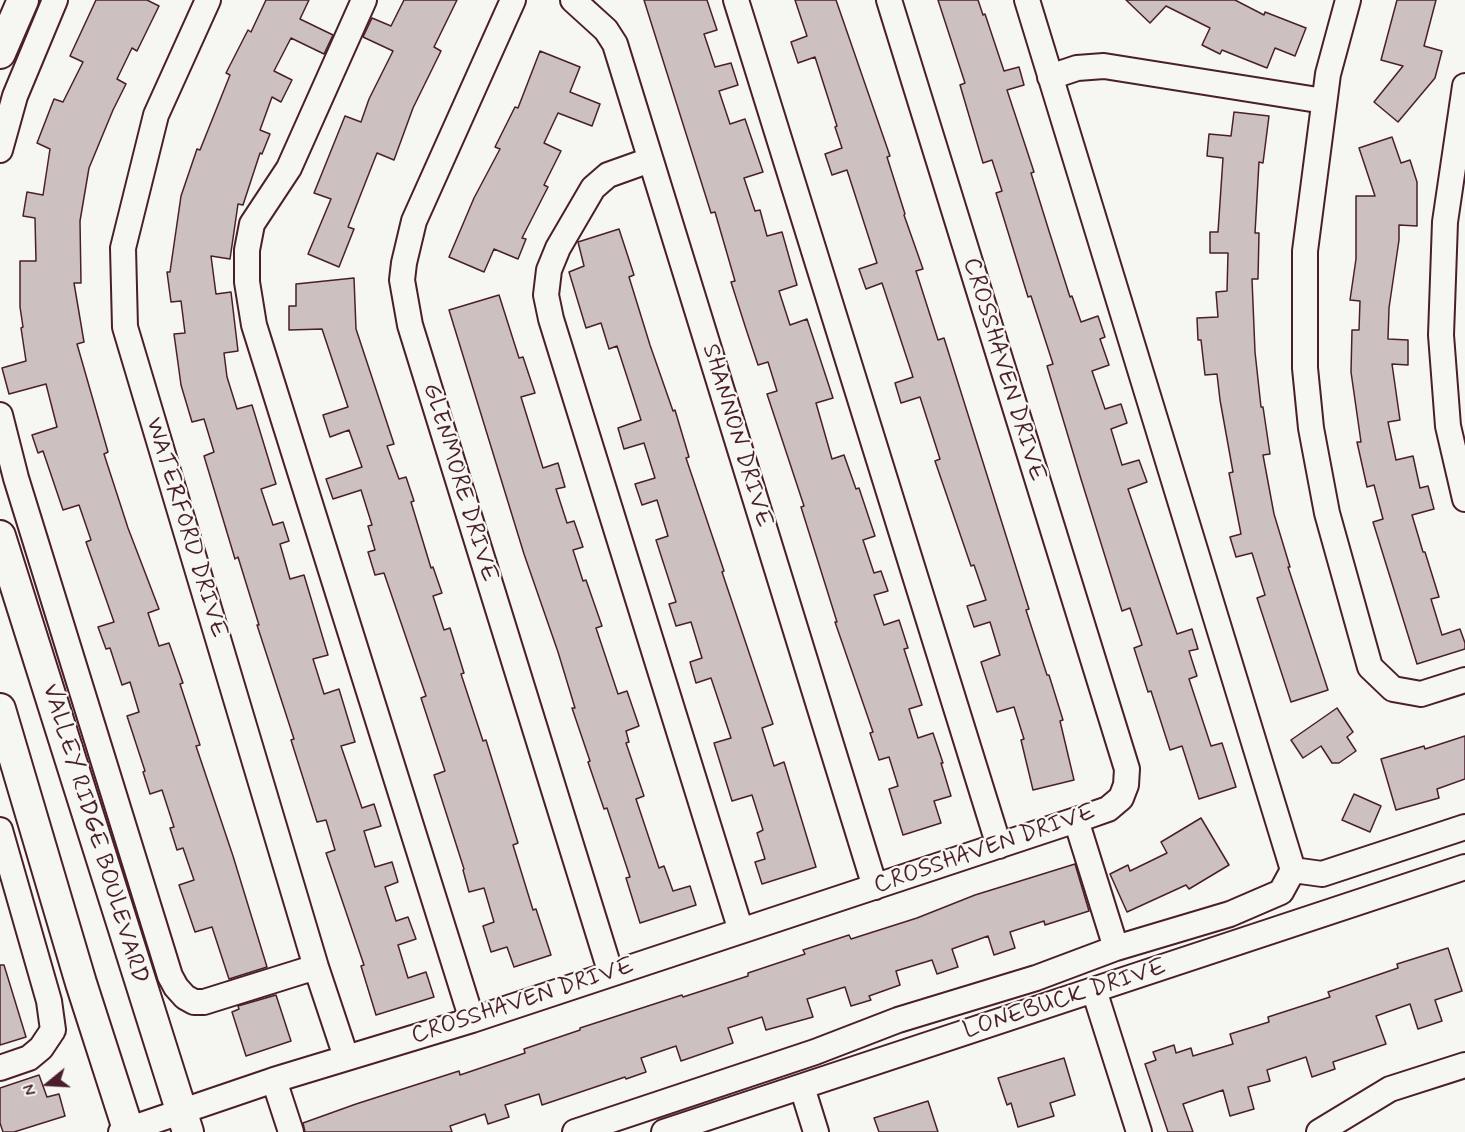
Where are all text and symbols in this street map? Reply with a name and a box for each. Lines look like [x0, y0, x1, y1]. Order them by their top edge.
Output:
street label: CROSSHAVEN DRIVE [955, 255, 1051, 485]
street label: SHANNON DRIVE [694, 341, 778, 531]
street label: GLENMORE DRIVE [415, 380, 503, 586]
street label: WATERFORD DRIVE [138, 414, 232, 642]
street label: VALLEY RIDGE BOULEVARD [35, 680, 153, 988]
street label: CROSSHAVEN DRIVE [870, 799, 1100, 901]
street label: CROSSHAVEN DRIVE [408, 952, 638, 1052]
street label: LONEBUCK DRIVE [960, 954, 1170, 1046]
north arrow [18, 1054, 78, 1114]
text: N [19, 1081, 42, 1098]

